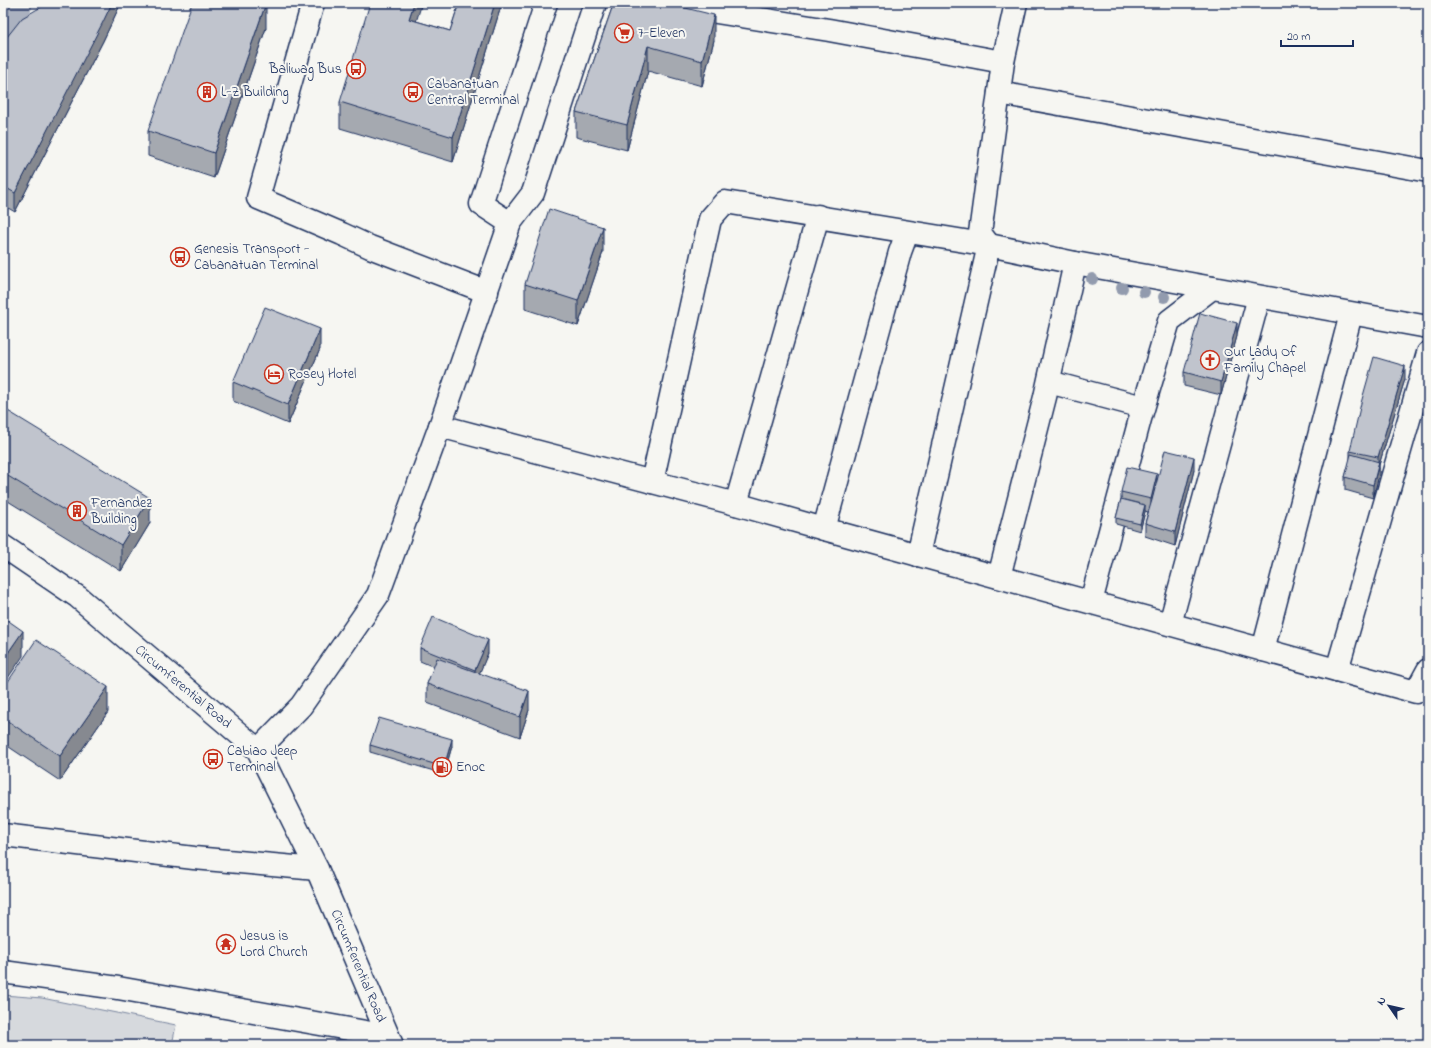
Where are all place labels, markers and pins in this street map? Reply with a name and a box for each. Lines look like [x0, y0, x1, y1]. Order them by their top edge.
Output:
supermarket icon: 7-Eleven [613, 22, 635, 44]
place label: 7-Eleven [638, 23, 685, 44]
bus stop icon: Baliwag Bus [345, 58, 367, 80]
place label: Baliwag Bus [268, 59, 342, 81]
place label: Cabanatuan Central Terminal [427, 74, 519, 111]
building icon: L-Z Building [196, 81, 218, 103]
bus stop icon: Cabanatuan Central Terminal [402, 81, 424, 103]
place label: L-Z Building [221, 82, 289, 104]
place label: Genesis Transport - Cabanatuan Terminal [194, 239, 318, 276]
bus stop icon: Genesis Transport - Cabanatuan Terminal [169, 246, 191, 268]
place label: Our Lady Of Family Chapel [1223, 342, 1306, 380]
church icon: Our Lady Of Family Chapel [1199, 349, 1221, 371]
hotel icon: Rosey Hotel [263, 363, 285, 385]
place label: Rosey Hotel [288, 364, 356, 386]
place label: Fernandez Building [90, 493, 152, 531]
building icon: Fernandez Building [66, 500, 88, 522]
place label: Cabiao Jeep Terminal [227, 741, 298, 778]
bus stop icon: Cabiao Jeep Terminal [202, 748, 224, 770]
fuel station icon: Enoc [431, 756, 453, 778]
place label: Enoc [456, 757, 486, 778]
place label: Jesus is Lord Church [240, 926, 308, 963]
temple icon: Jesus is Lord Church [215, 933, 237, 955]

